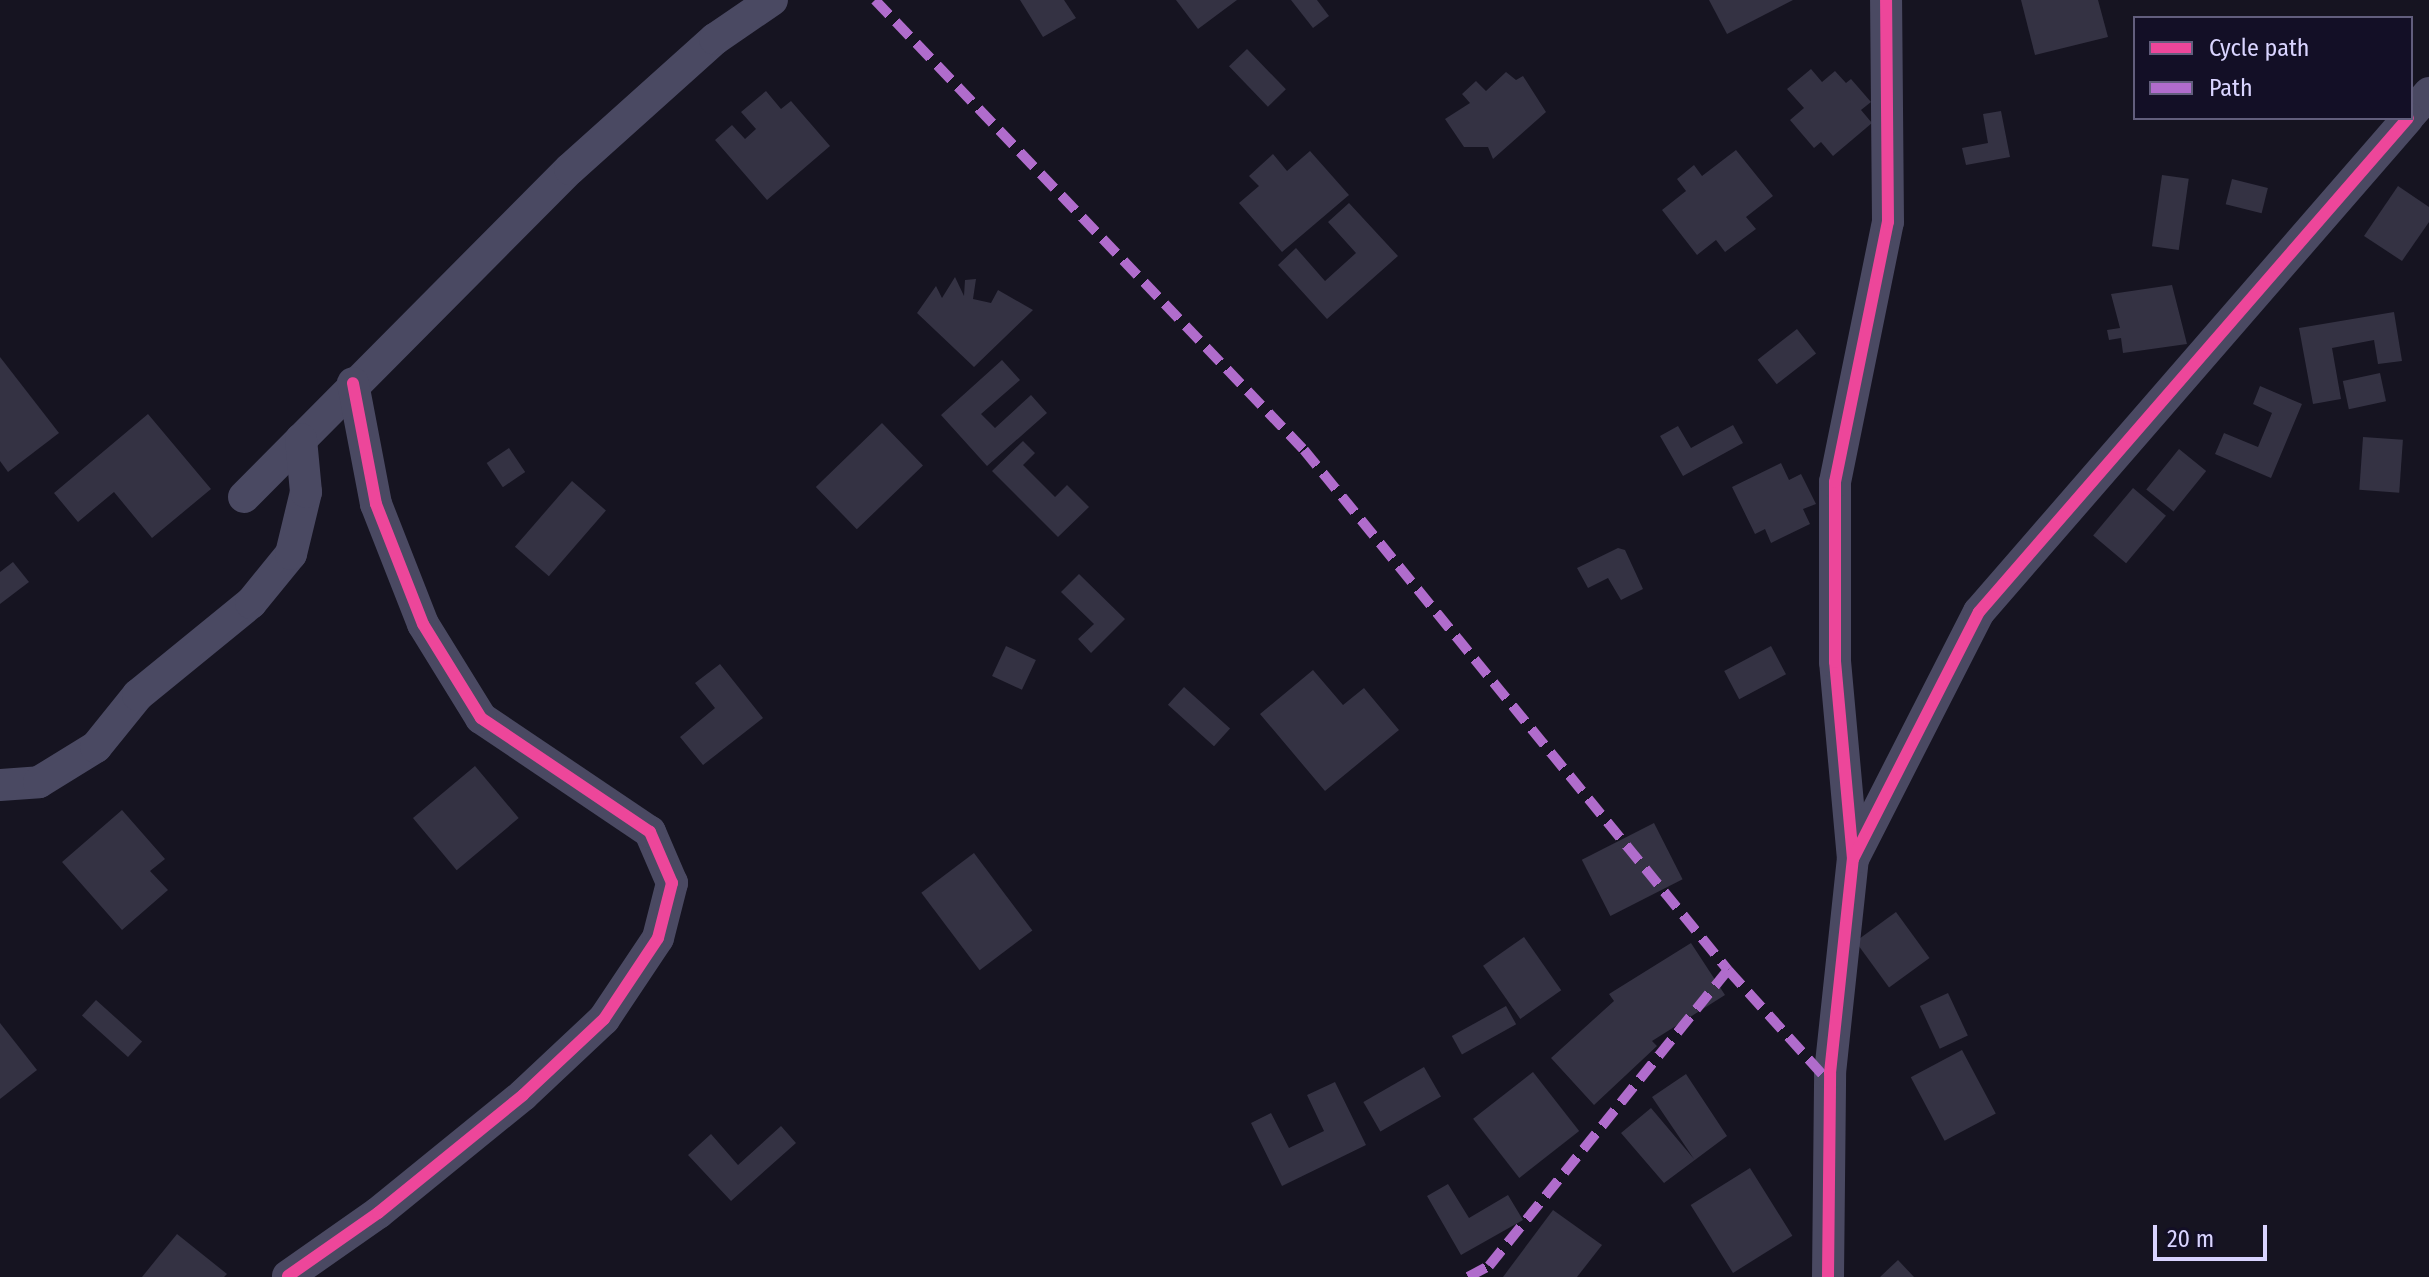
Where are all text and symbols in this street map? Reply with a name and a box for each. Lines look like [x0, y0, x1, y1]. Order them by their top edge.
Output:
legend [2133, 16, 2413, 120]
text: Cycle path [2209, 34, 2309, 62]
text: Path [2209, 74, 2253, 102]
scale bar [2157, 1209, 2271, 1259]
text: 20 m [2167, 1225, 2214, 1253]

